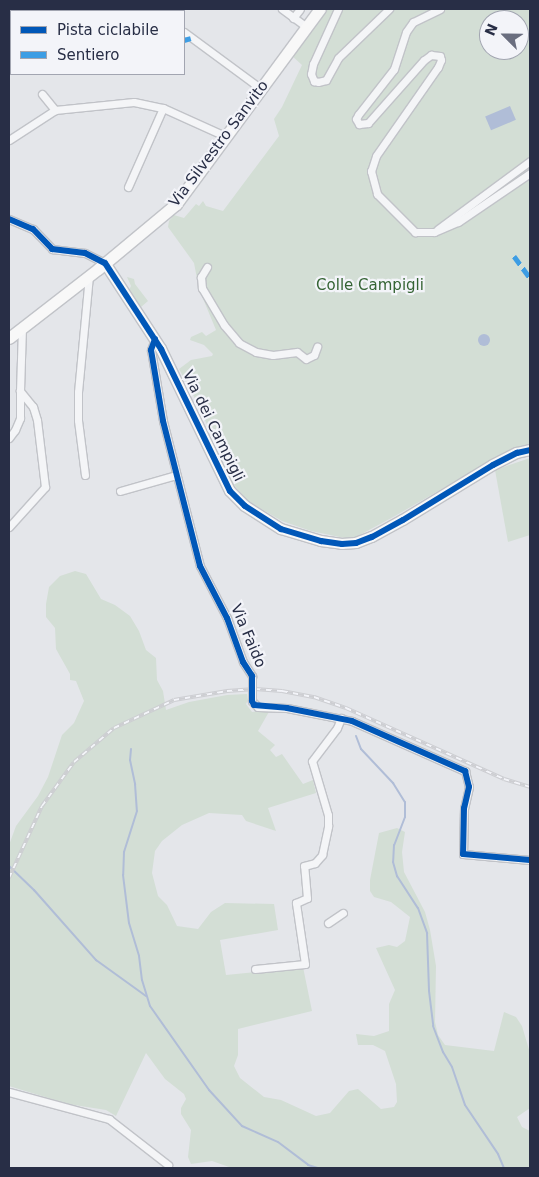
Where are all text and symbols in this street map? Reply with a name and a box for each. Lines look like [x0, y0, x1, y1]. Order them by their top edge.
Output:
legend [10, 10, 185, 75]
north arrow [479, 10, 529, 60]
text: Pista ciclabile [57, 21, 159, 39]
text: N [481, 21, 501, 38]
text: Sentiero [57, 46, 120, 64]
street label: Via Silvestro Sanvito [166, 77, 272, 211]
park label: Colle Campigli [316, 277, 424, 295]
street label: Via dei Campigli [178, 367, 248, 485]
street label: Via Faido [227, 601, 269, 671]

